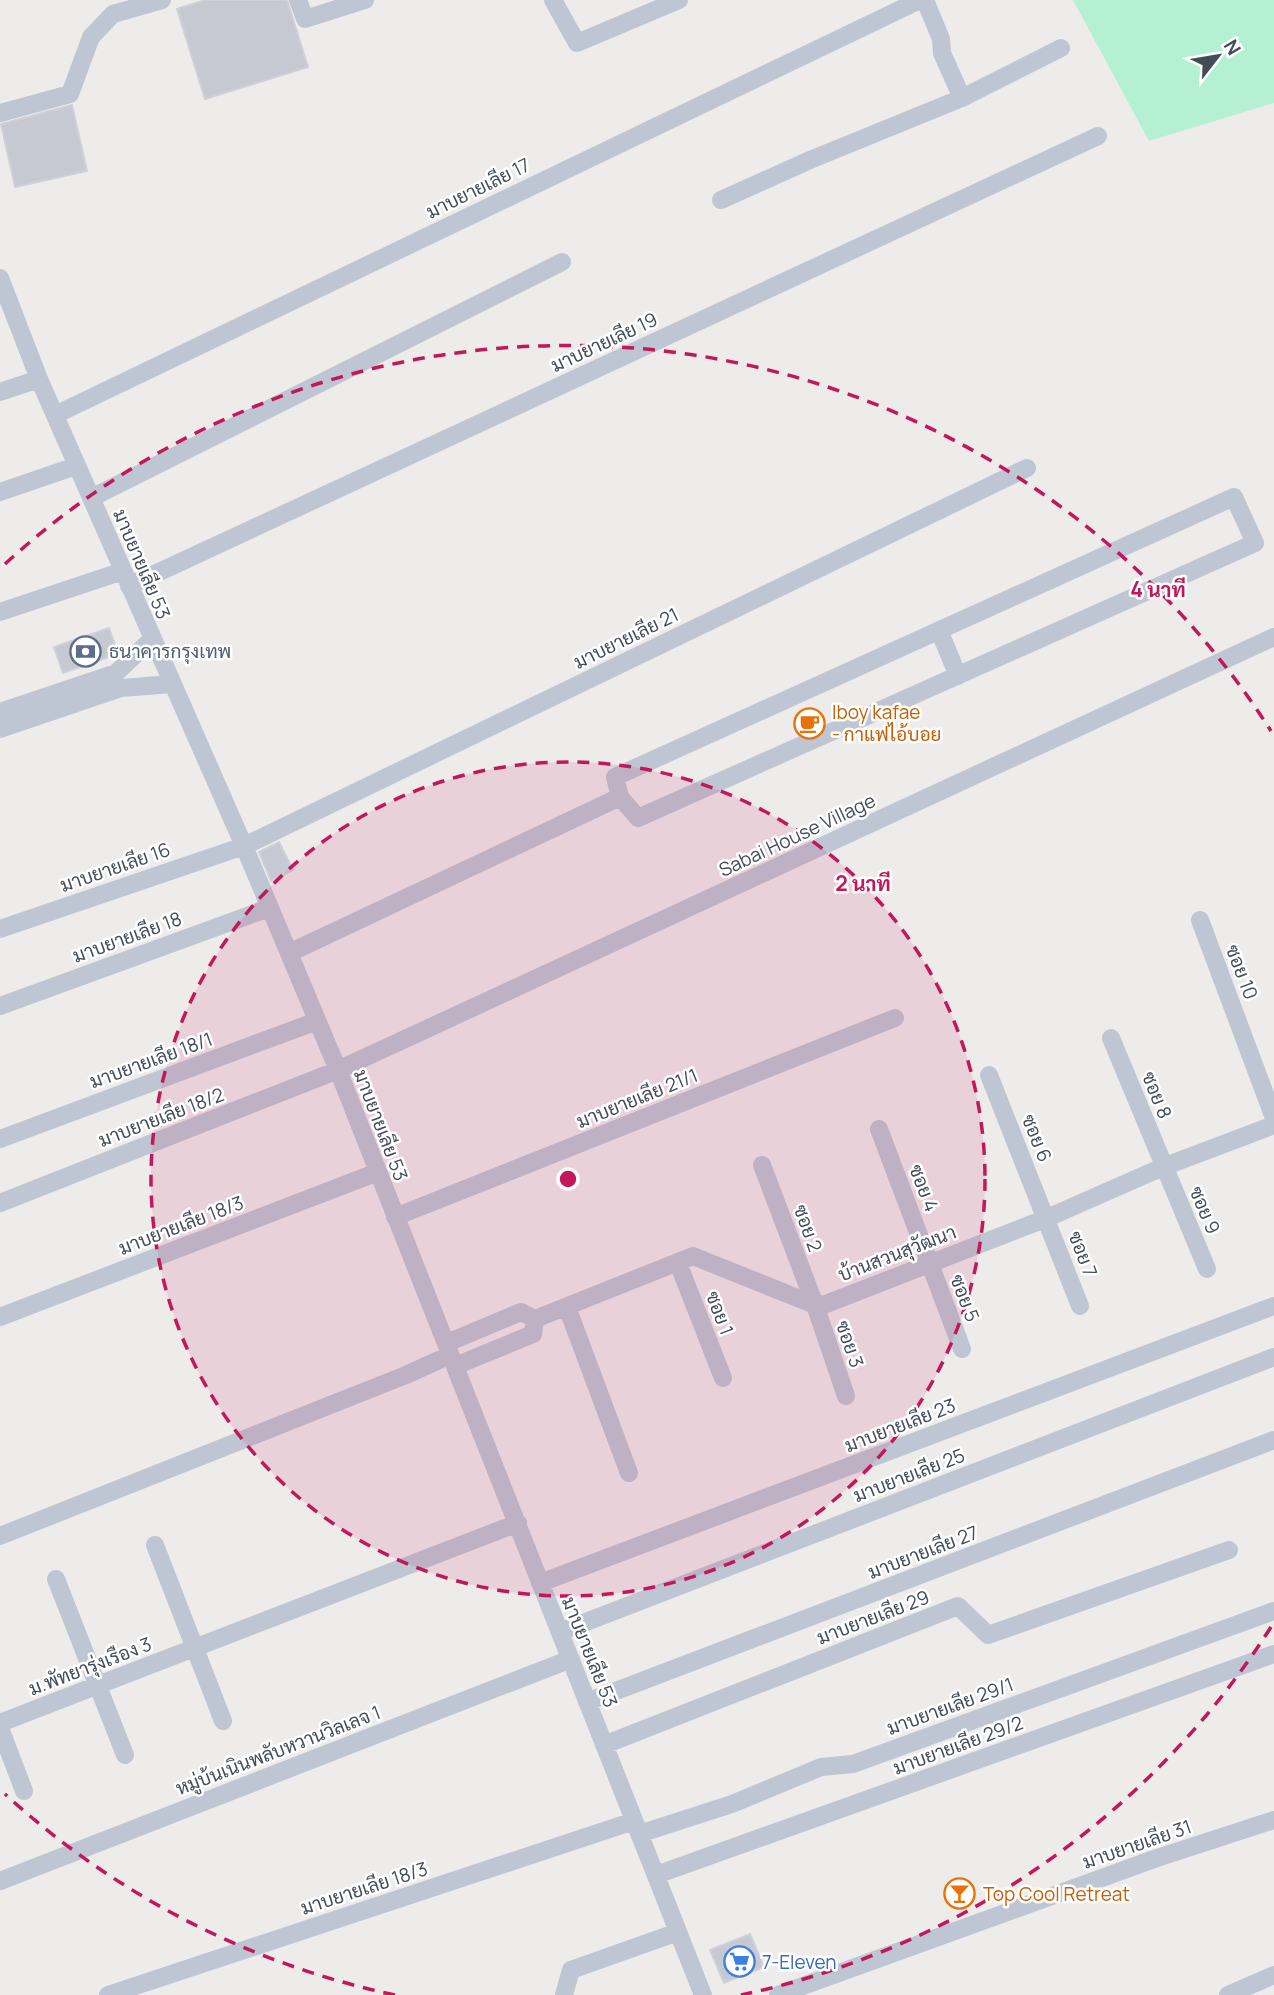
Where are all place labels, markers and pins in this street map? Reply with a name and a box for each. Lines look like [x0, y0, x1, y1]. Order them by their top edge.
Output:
bank icon: ธนาคารกรุงเทพ [69, 634, 103, 668]
place label: ธนาคารกรุงเทพ [109, 638, 231, 664]
place label: Iboy kafae - กาแฟไอ้บอย [832, 699, 941, 747]
cafe icon: Iboy kafae - กาแฟไอ้บอย [792, 706, 826, 740]
centre of rings [556, 1167, 580, 1191]
bar icon: Top Cool Retreat [943, 1877, 977, 1911]
place label: Top Cool Retreat [983, 1881, 1130, 1907]
supermarket icon: 7-Eleven [722, 1945, 756, 1979]
place label: 7-Eleven [762, 1949, 837, 1975]

